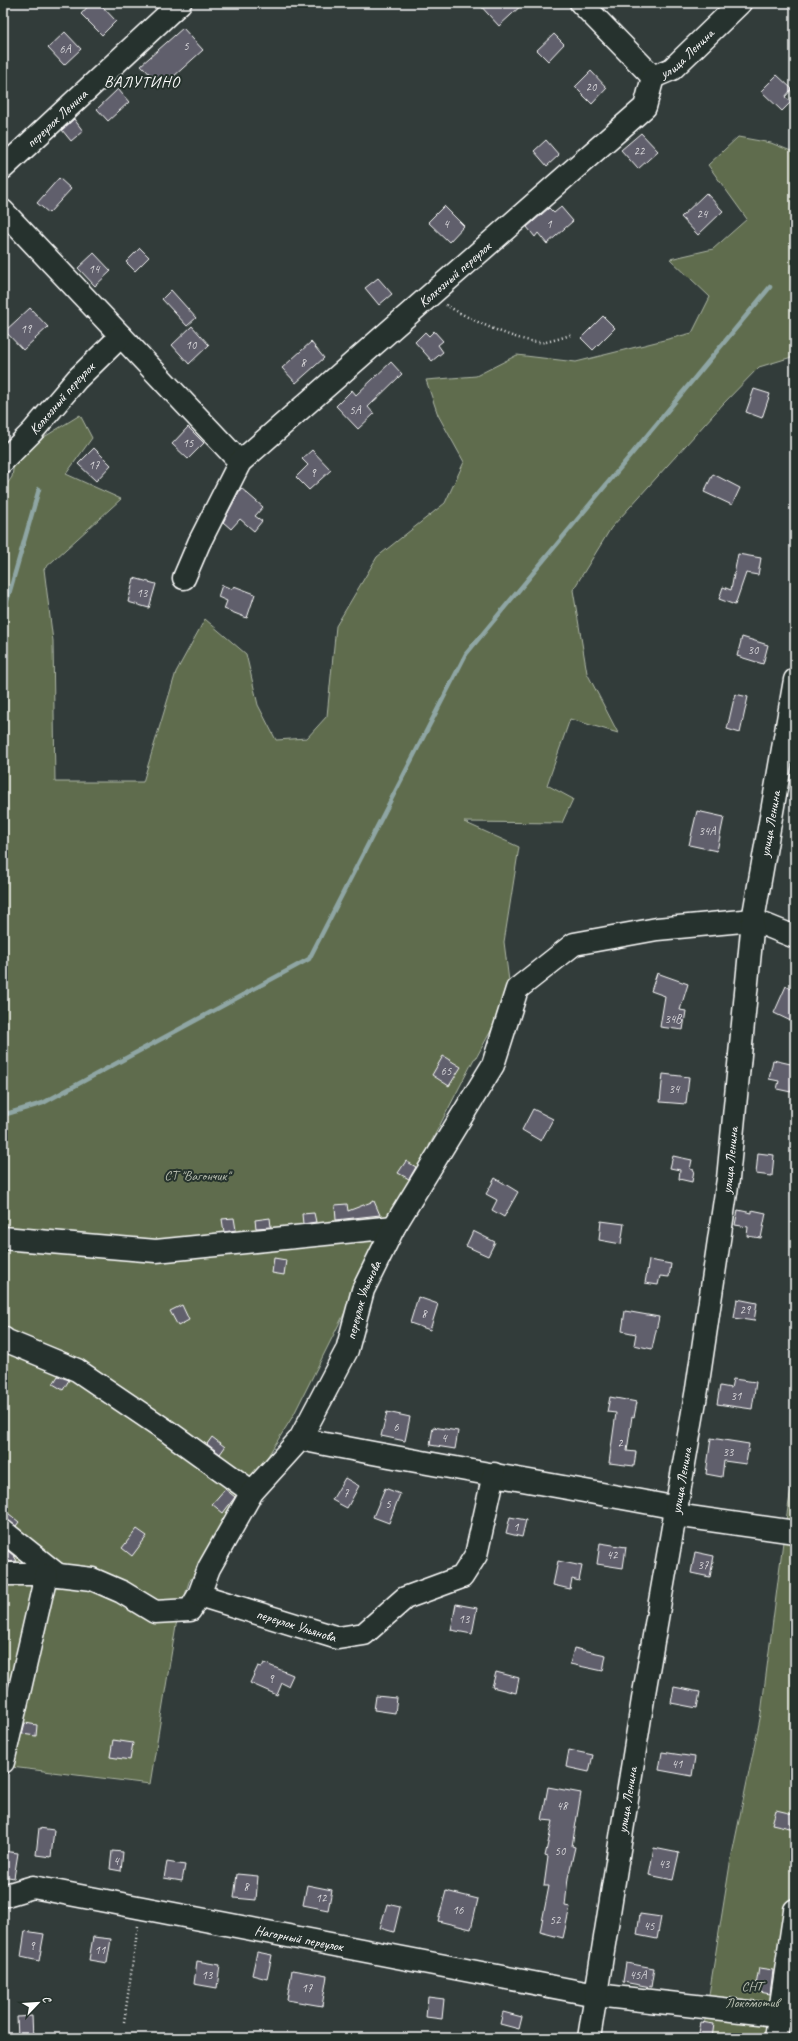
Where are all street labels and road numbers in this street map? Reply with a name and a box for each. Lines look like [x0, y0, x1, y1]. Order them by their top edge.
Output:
street label: улица Ленина [657, 24, 718, 82]
street label: переулок Ленина [22, 85, 91, 151]
street label: Колхозный переулок [415, 236, 496, 310]
street label: Колхозный переулок [25, 357, 99, 438]
street label: улица Ленина [756, 788, 784, 859]
street label: улица Ленина [717, 1125, 742, 1196]
street label: переулок Ульянова [342, 1257, 385, 1341]
street label: улица Ленина [667, 1445, 695, 1516]
street label: переулок Ульянова [254, 1605, 339, 1646]
street label: улица Ленина [613, 1765, 641, 1835]
street label: Нагорный переулок [253, 1921, 346, 1955]

